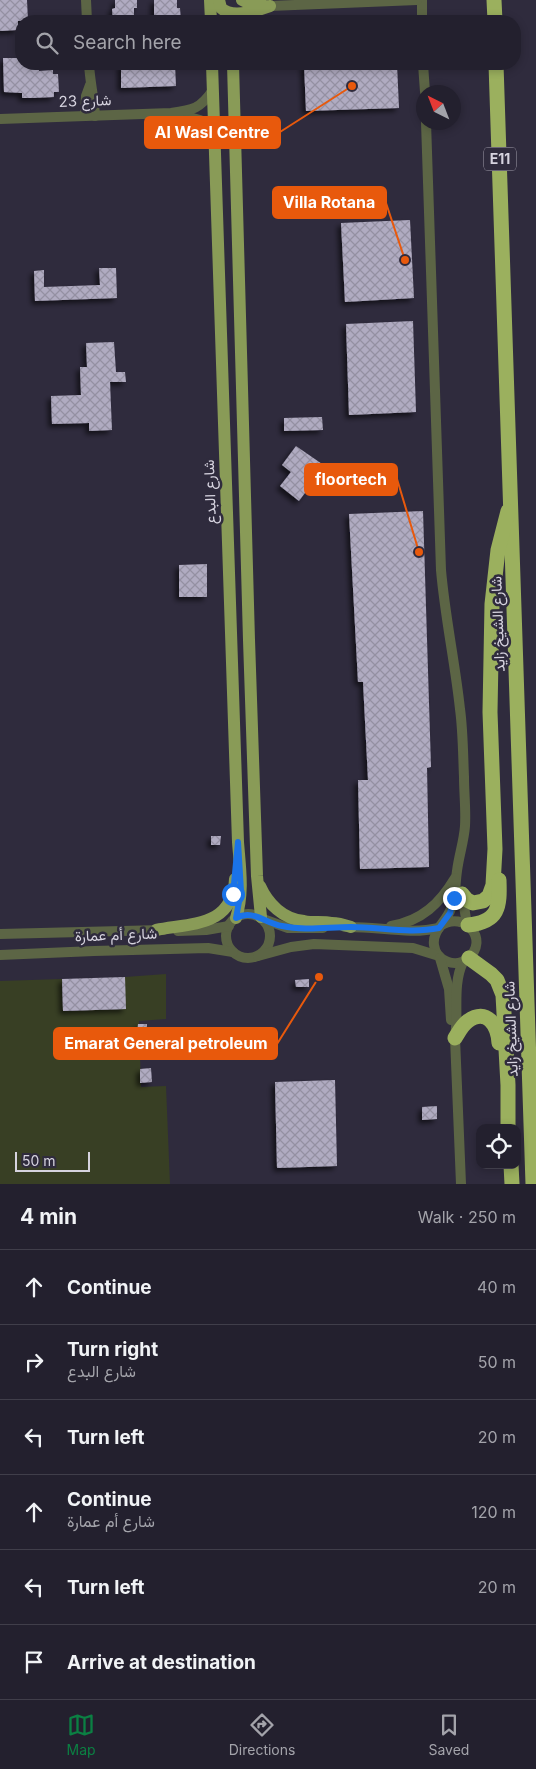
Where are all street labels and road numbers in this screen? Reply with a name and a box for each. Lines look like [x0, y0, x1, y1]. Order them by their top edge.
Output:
street label: شارع 23 [58, 90, 112, 113]
road number: E11 [484, 148, 516, 170]
street label: شارع البدع [199, 459, 222, 525]
street label: شارع الشيخ زايد [486, 576, 511, 672]
street label: شارع أم عمارة [75, 924, 158, 947]
street label: شارع الشيخ زايد [499, 981, 524, 1077]

